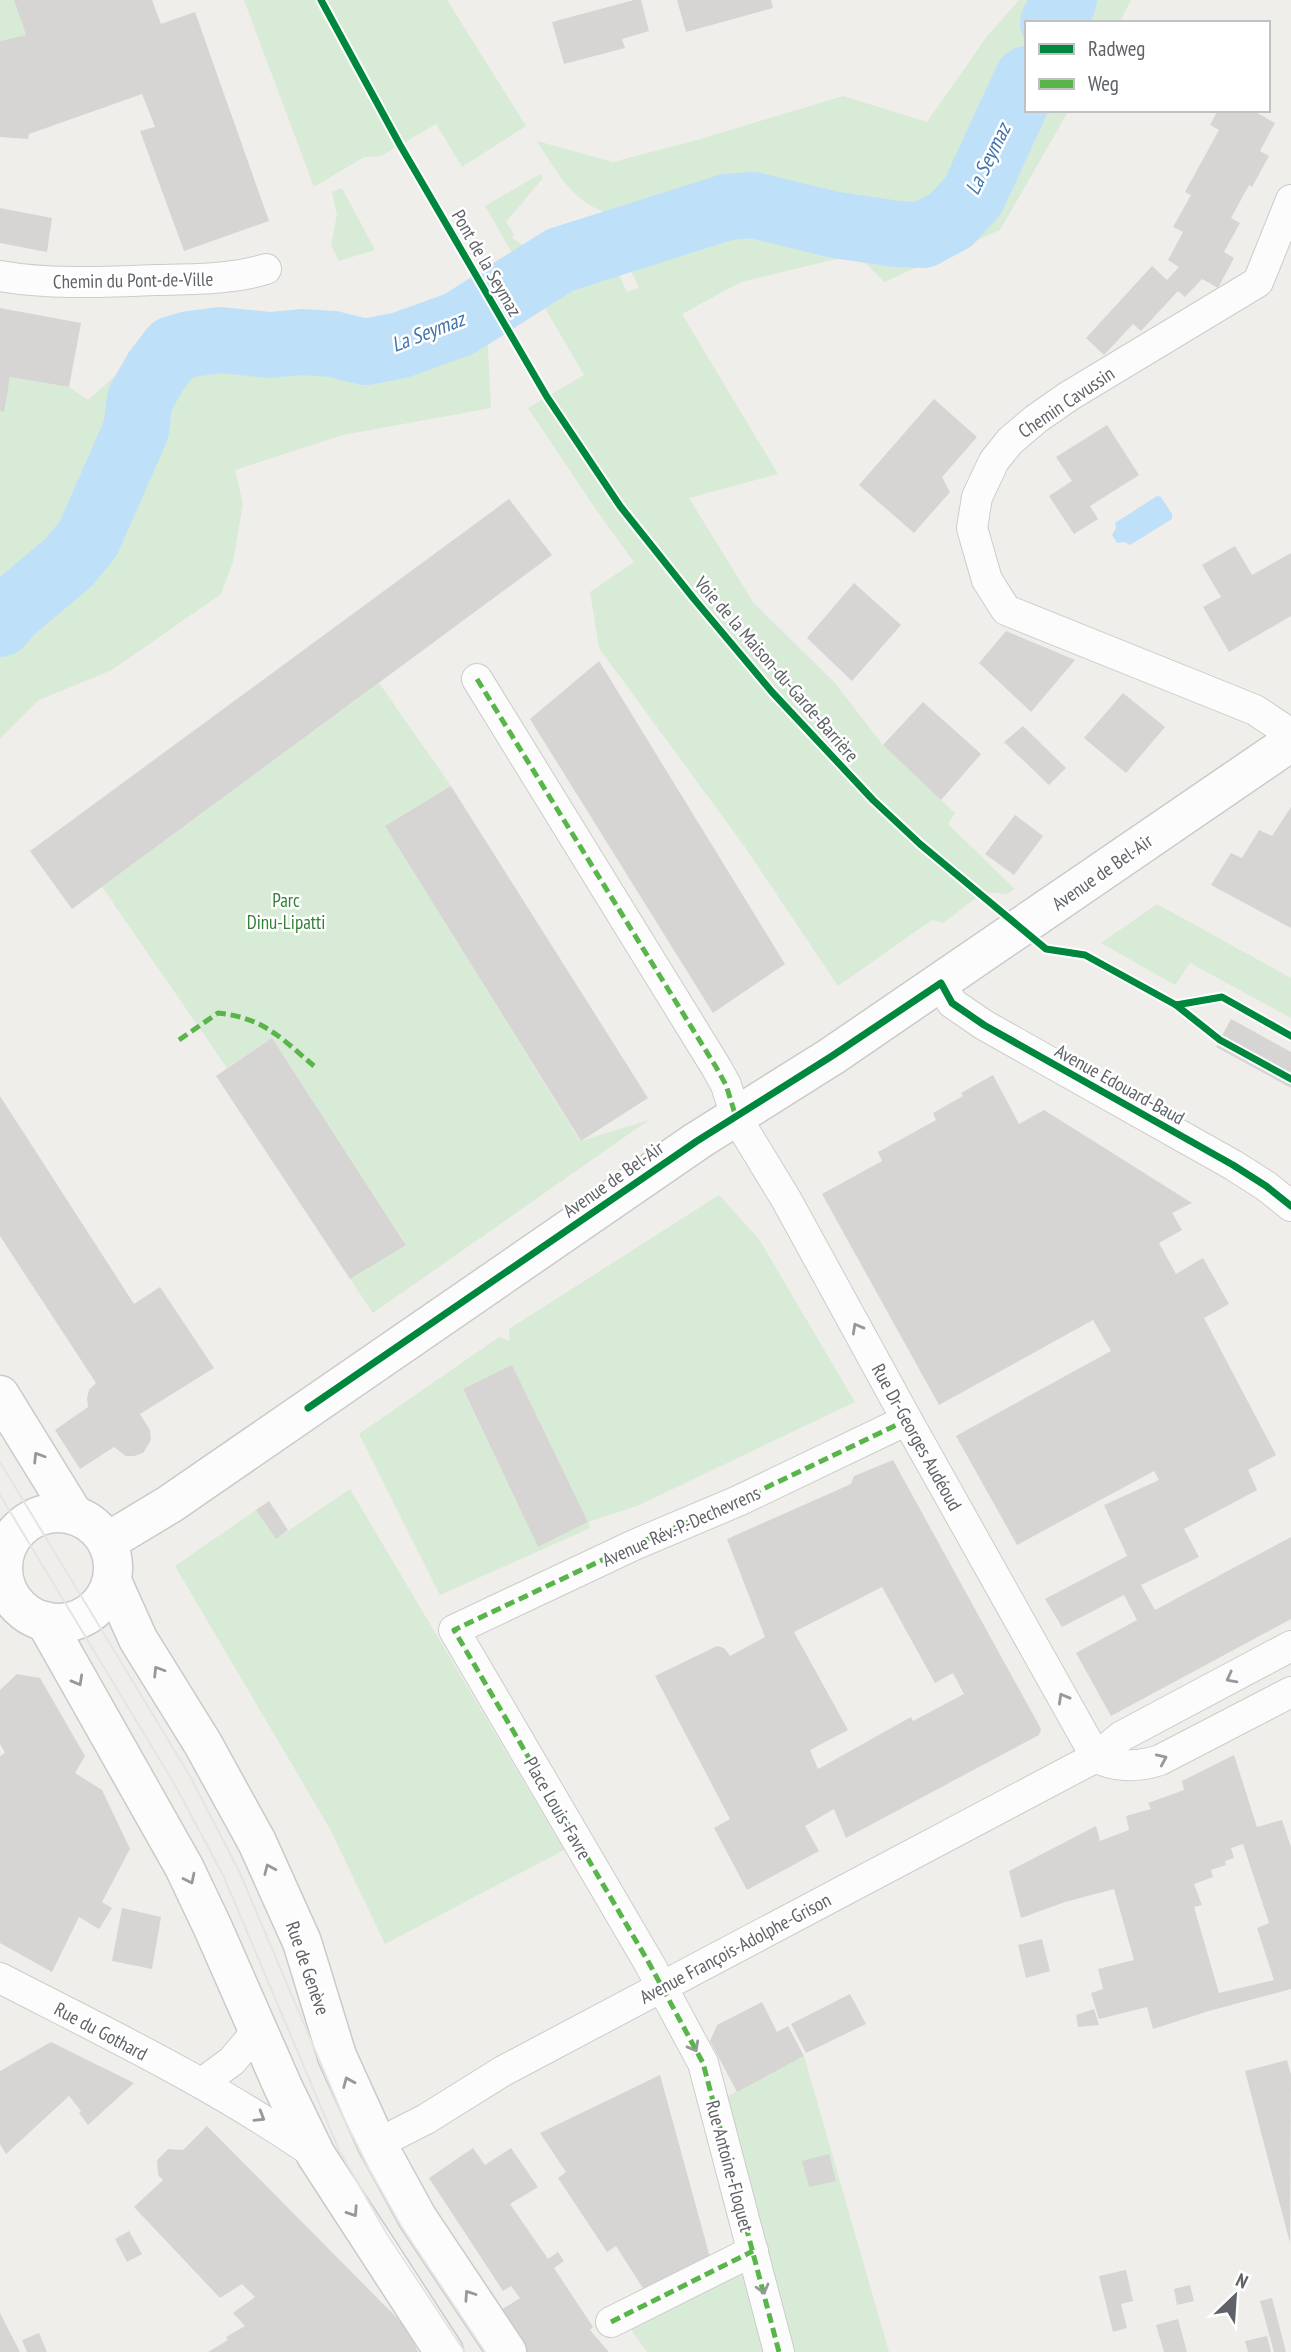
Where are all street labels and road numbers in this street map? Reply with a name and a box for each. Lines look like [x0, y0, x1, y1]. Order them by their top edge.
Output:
street label: Pont de la Seymaz [447, 205, 527, 321]
street label: Chemin du Pont-de-Ville [53, 267, 213, 293]
street label: Chemin Cavussin [1013, 361, 1119, 443]
street label: Voie de la Maison-du-Garde-Barrière [689, 570, 864, 767]
street label: Avenue de Bel-Air [1047, 828, 1158, 915]
street label: Avenue Edouard-Baud [1051, 1038, 1189, 1130]
street label: Avenue de Bel-Air [558, 1135, 669, 1222]
street label: Rue Dr-Georges Audéoud [867, 1359, 967, 1515]
street label: Avenue Rév.-P.-Dechevrens [598, 1480, 764, 1572]
street label: Place Louis-Favre [519, 1752, 597, 1864]
street label: Avenue François-Adolphe-Grison [635, 1887, 835, 2009]
street label: Rue de Genève [281, 1918, 335, 2018]
street label: Rue du Gothard [50, 1996, 152, 2066]
street label: Rue Antoine-Floquet [701, 2098, 759, 2235]

